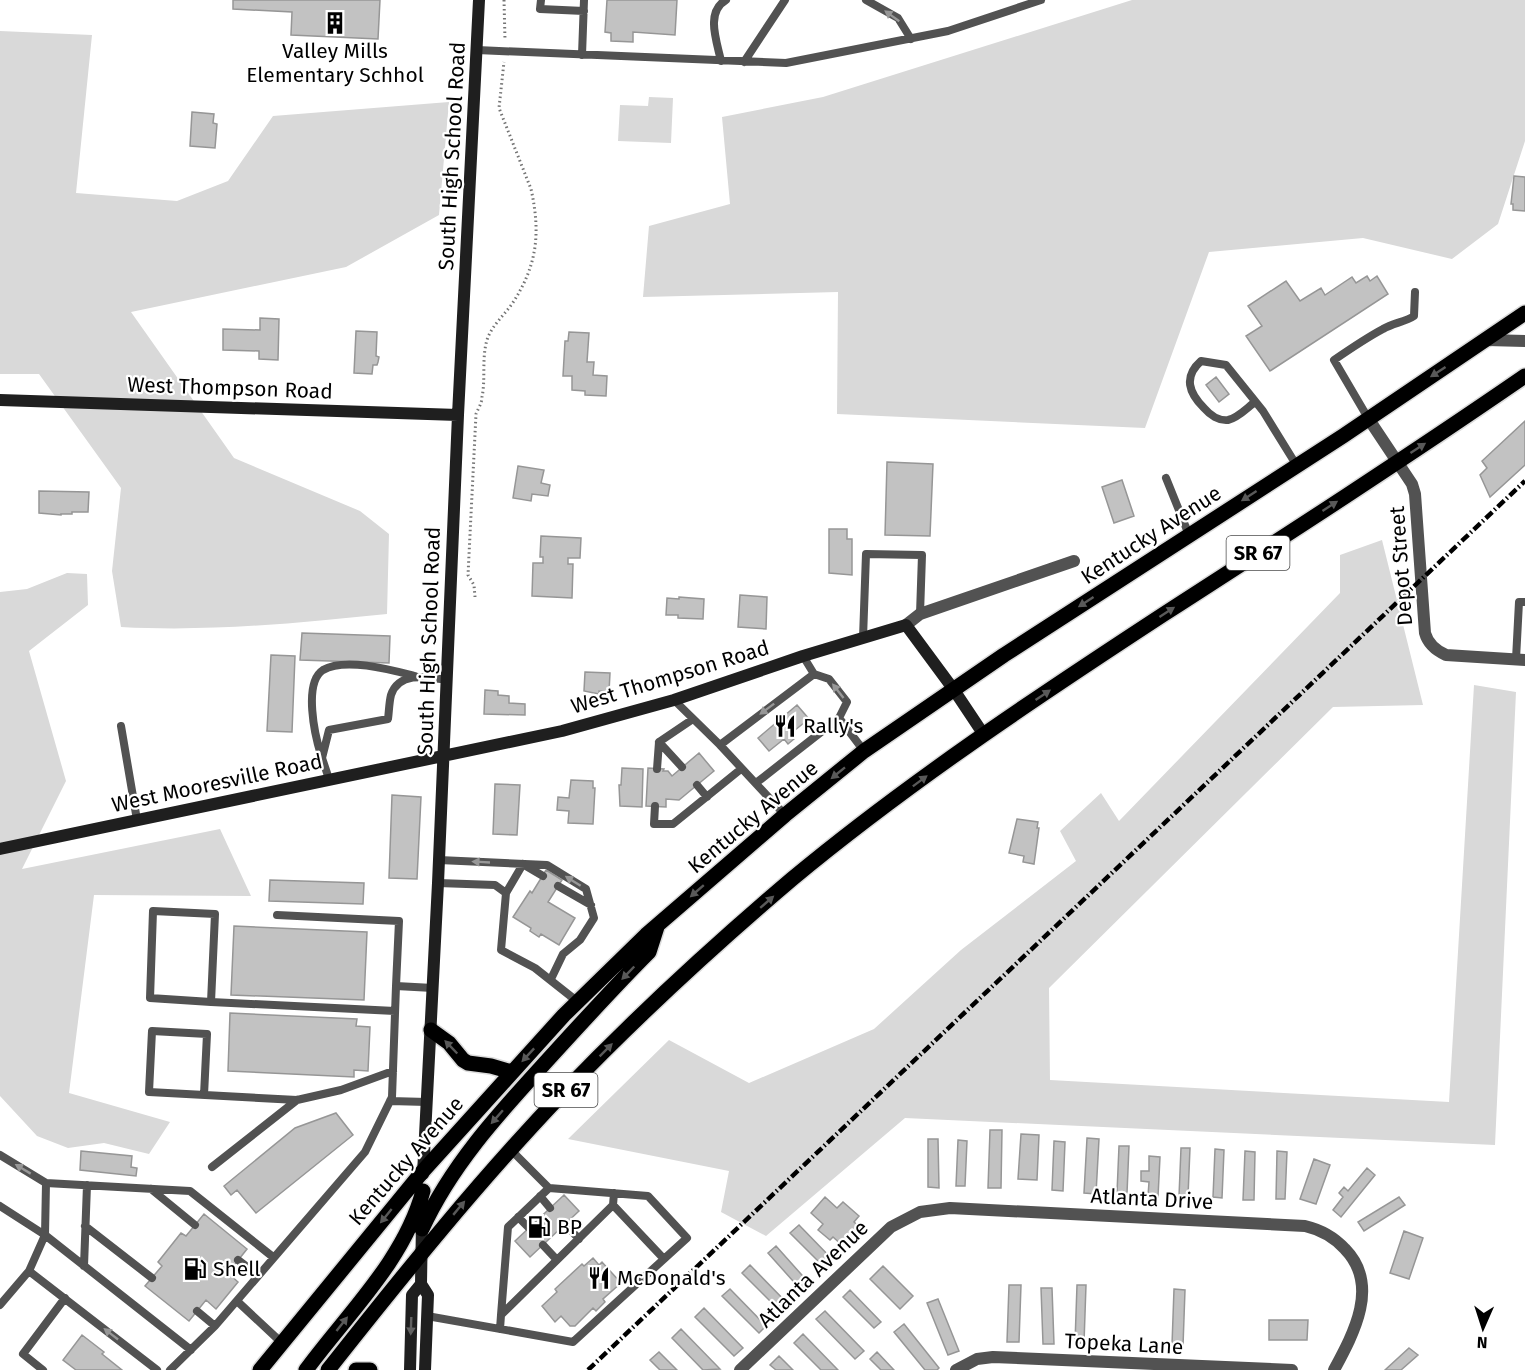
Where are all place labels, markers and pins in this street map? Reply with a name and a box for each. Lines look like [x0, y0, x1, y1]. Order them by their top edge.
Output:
building icon: Valley Mills Elementary Schhol [322, 10, 348, 36]
place label: Valley Mills Elementary Schhol [246, 38, 424, 88]
restaurant icon: Rally's [772, 713, 798, 739]
place label: Rally's [803, 713, 864, 739]
fuel station icon: BP [526, 1214, 552, 1240]
place label: BP [557, 1214, 582, 1240]
fuel station icon: Shell [182, 1256, 208, 1282]
place label: Shell [213, 1256, 261, 1282]
restaurant icon: McDonald's [586, 1265, 612, 1291]
place label: McDonald's [617, 1265, 726, 1291]

